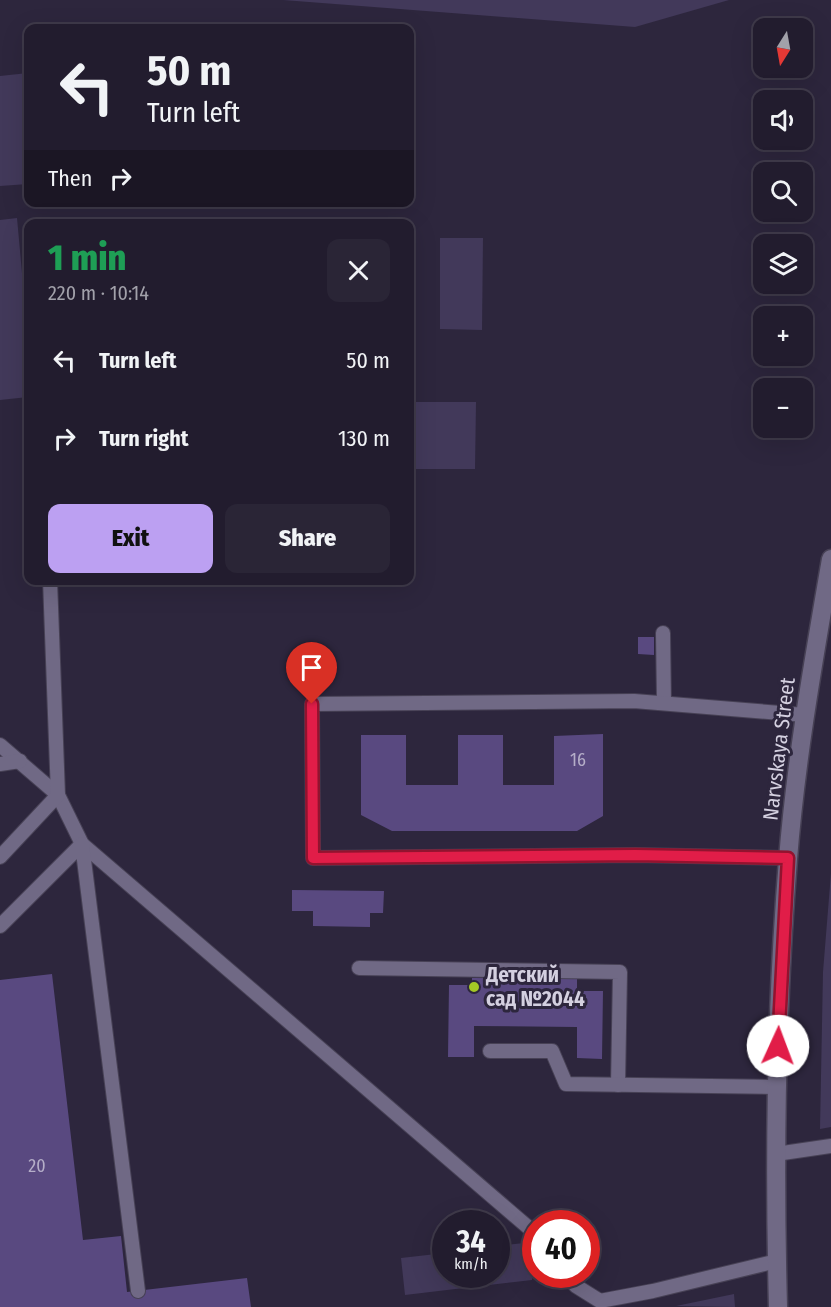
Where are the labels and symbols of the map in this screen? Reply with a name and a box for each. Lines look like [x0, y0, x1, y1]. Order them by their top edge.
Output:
north arrow [753, 18, 813, 78]
pin [286, 642, 337, 704]
street label: Narvskaya Street [757, 676, 801, 822]
house number: 16 [570, 749, 586, 771]
place label: Детский сад №2044 [485, 962, 585, 1012]
marker: Детский сад №2044 [467, 980, 481, 994]
position arrow [746, 1014, 810, 1078]
house number: 20 [28, 1155, 46, 1177]
speed limit sign: 40 [522, 1210, 600, 1288]

